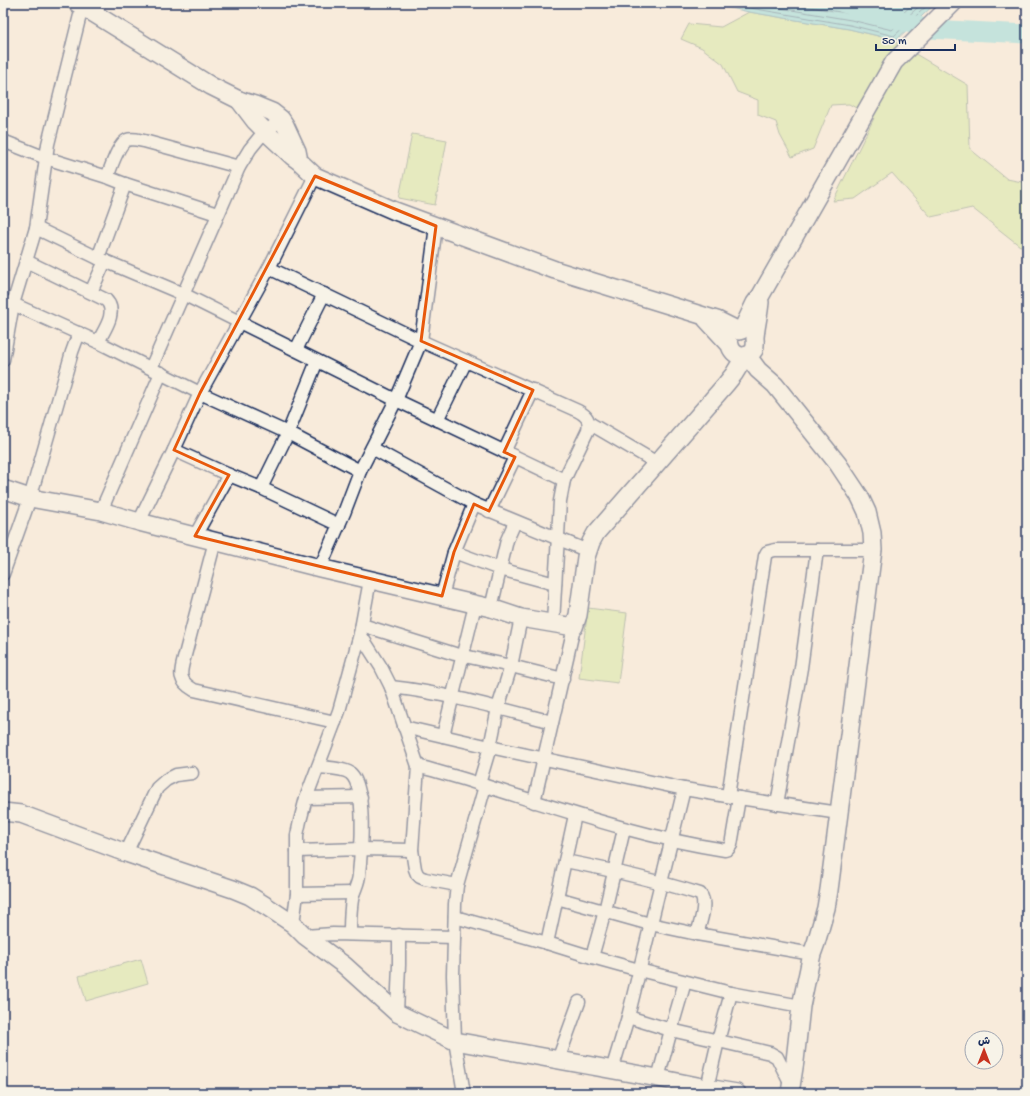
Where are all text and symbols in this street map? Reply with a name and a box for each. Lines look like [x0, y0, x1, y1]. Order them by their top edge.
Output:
scale bar [876, 26, 955, 52]
text: 50 m [882, 35, 907, 49]
north arrow [964, 1030, 1004, 1070]
text: ش [978, 1036, 990, 1048]

